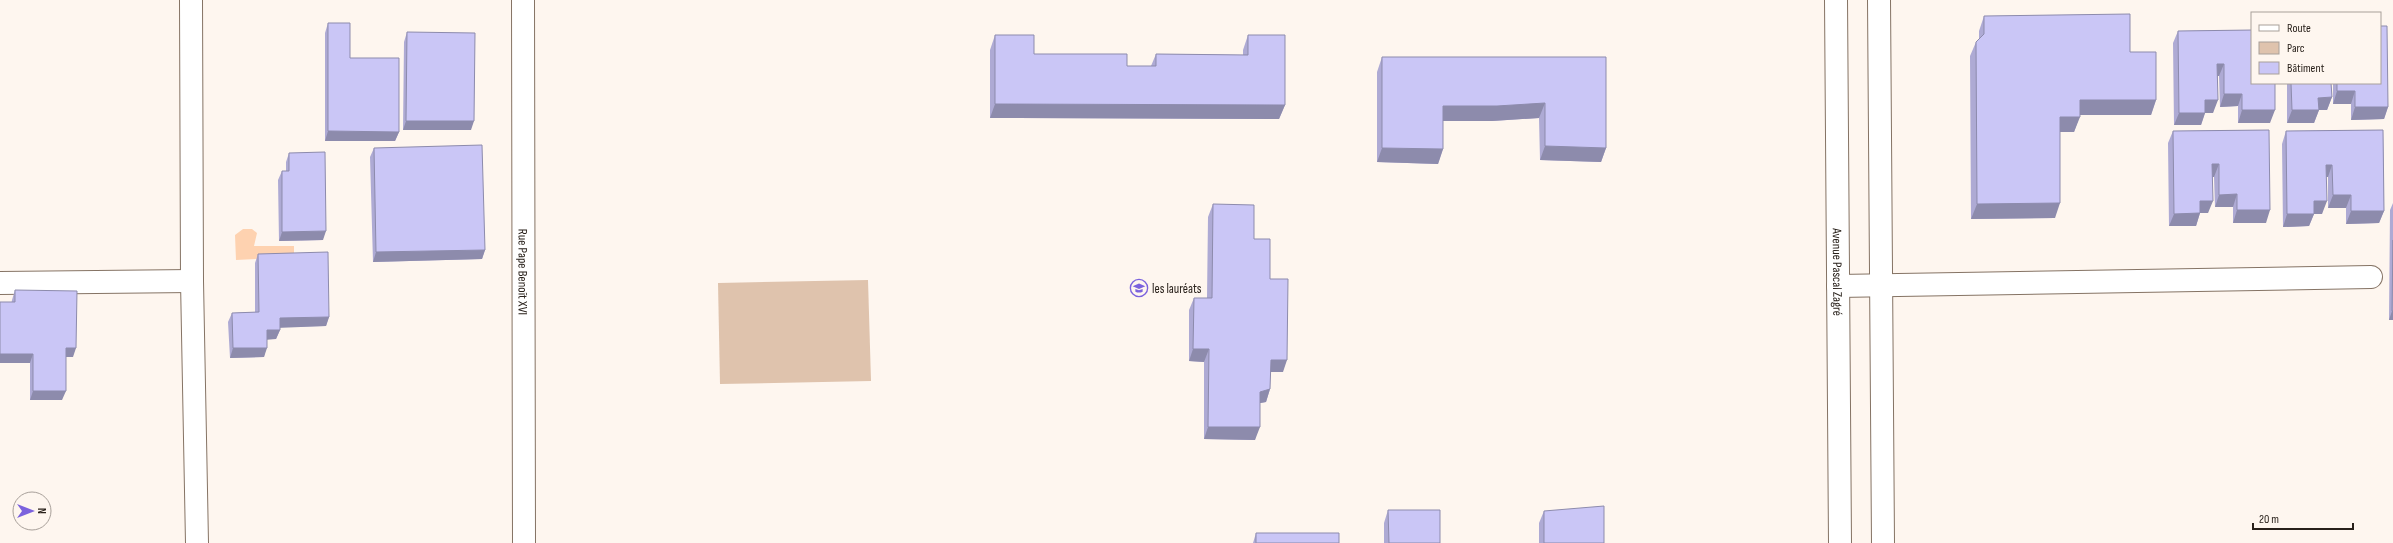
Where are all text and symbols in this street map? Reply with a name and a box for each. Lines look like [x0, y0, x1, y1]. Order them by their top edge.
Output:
legend [2251, 12, 2381, 84]
text: Route [2287, 21, 2311, 36]
text: Parc [2287, 41, 2305, 56]
text: Bâtiment [2287, 61, 2325, 76]
street label: Avenue Pascal Zagré [1829, 227, 1845, 316]
street label: Rue Pape Benoît XVI [514, 229, 531, 315]
school or university icon: les lauréats [1129, 278, 1149, 298]
place label: les lauréats [1152, 281, 1202, 297]
north arrow [12, 491, 52, 531]
scale bar [2253, 505, 2353, 531]
text: N [35, 508, 48, 514]
text: 20 m [2259, 512, 2279, 527]

